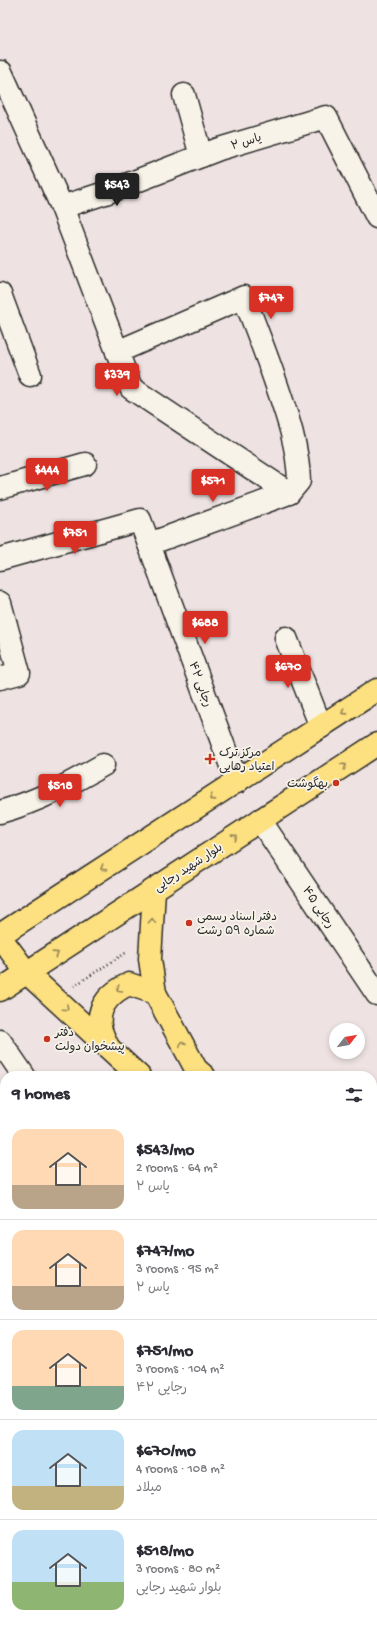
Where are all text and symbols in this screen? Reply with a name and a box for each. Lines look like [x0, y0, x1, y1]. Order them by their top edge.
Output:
street label: یاس ۲ [230, 132, 264, 154]
pin: $543 [93, 173, 141, 207]
text: $543 [104, 178, 130, 193]
pin: $747 [247, 286, 295, 320]
text: $747 [258, 291, 284, 306]
pin: $339 [93, 363, 141, 397]
text: $339 [104, 368, 130, 383]
pin: $444 [23, 458, 71, 492]
text: $444 [35, 463, 59, 478]
pin: $571 [189, 469, 237, 503]
text: $571 [201, 474, 225, 489]
pin: $751 [51, 521, 99, 555]
text: $751 [63, 526, 87, 541]
pin: $688 [181, 611, 229, 645]
text: $688 [192, 616, 218, 631]
pin: $670 [264, 655, 312, 689]
street label: رجایی ۴۲ [184, 660, 214, 709]
text: $670 [275, 660, 301, 675]
one-way arrow [341, 707, 348, 715]
place label: مرکز ترک اعتیاد رهایی [219, 747, 275, 775]
marker: مرکز ترک اعتیاد رهایی [204, 753, 216, 765]
one-way arrow [340, 763, 347, 770]
pin: $518 [36, 774, 84, 808]
place label: بهگوشت [287, 776, 328, 792]
marker: بهگوشت [331, 778, 341, 788]
text: $518 [47, 779, 73, 794]
one-way arrow [209, 793, 216, 801]
one-way arrow [231, 834, 238, 841]
street label: بلوار شهید رجایی [152, 841, 226, 896]
one-way arrow [100, 863, 107, 870]
street label: رجایی ۴۵ [298, 885, 336, 932]
place label: دفتر اسناد رسمی شماره ۵۹ رشت [197, 911, 277, 939]
one-way arrow [148, 918, 157, 924]
marker: دفتر اسناد رسمی شماره ۵۹ رشت [184, 918, 194, 928]
one-way arrow [52, 951, 59, 958]
one-way arrow [116, 985, 123, 992]
one-way arrow [61, 1004, 69, 1011]
north arrow [329, 1023, 365, 1059]
map controls [329, 1023, 365, 1059]
place label: دفتر پیشخوان دولت [54, 1027, 125, 1055]
marker: دفتر پیشخوان دولت [42, 1034, 52, 1044]
one-way arrow [180, 1041, 187, 1048]
icon: filters [343, 1084, 365, 1106]
text: 9 homes [12, 1085, 70, 1105]
text: $543/mo [136, 1141, 194, 1161]
icon: home [44, 1145, 92, 1193]
text: 2 rooms · 64 m² [136, 1161, 218, 1176]
text: یاس ۲ [136, 1180, 170, 1195]
text: $747/mo [136, 1242, 194, 1262]
icon: home [44, 1246, 92, 1294]
text: 3 rooms · 95 m² [136, 1262, 219, 1277]
text: یاس ۲ [136, 1281, 170, 1296]
text: $751/mo [136, 1342, 193, 1362]
icon: home [44, 1346, 92, 1394]
text: 3 rooms · 104 m² [136, 1362, 224, 1377]
text: رجایی ۴۲ [136, 1381, 187, 1396]
text: $670/mo [136, 1442, 196, 1462]
icon: home [44, 1446, 92, 1494]
text: 4 rooms · 108 m² [136, 1462, 225, 1477]
text: میلاد [136, 1481, 162, 1496]
text: $518/mo [136, 1542, 194, 1562]
icon: home [44, 1546, 92, 1594]
text: 3 rooms · 80 m² [136, 1562, 220, 1577]
text: بلوار شهید رجایی [136, 1581, 222, 1596]

